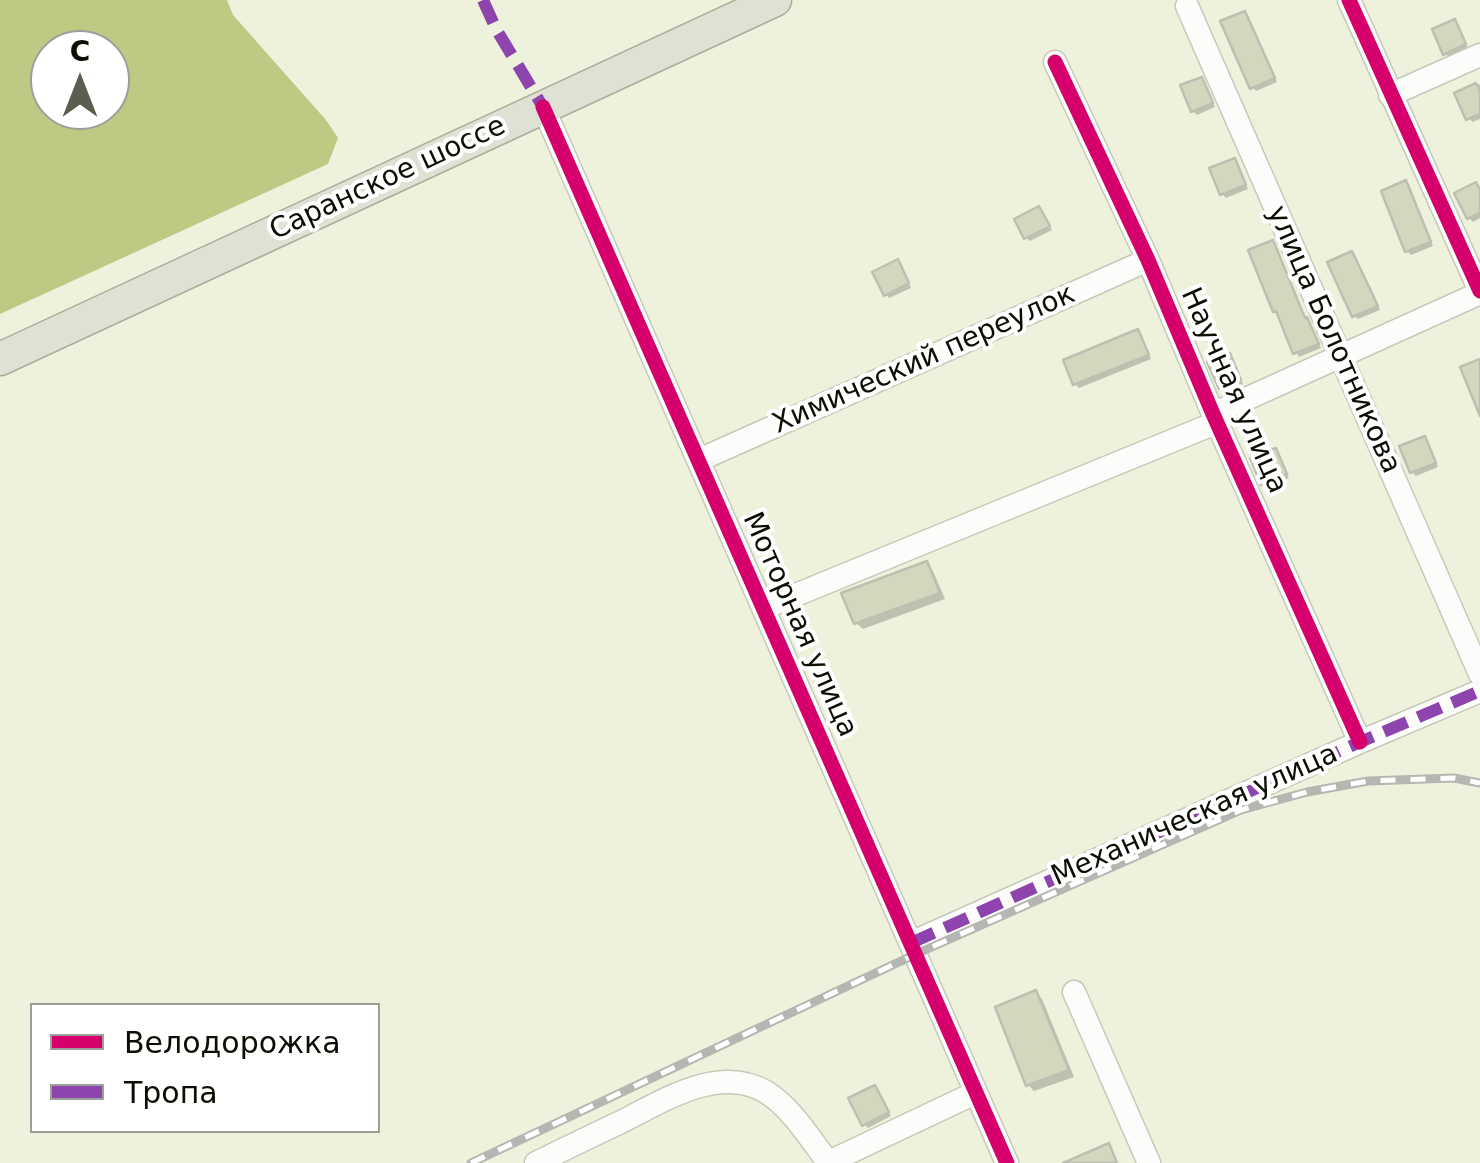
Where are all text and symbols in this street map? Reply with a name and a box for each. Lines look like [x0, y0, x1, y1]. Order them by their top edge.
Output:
north arrow [30, 30, 130, 130]
text: С [70, 35, 90, 68]
street label: Саранское шоссе [265, 110, 511, 248]
street label: улица Болотникова [1259, 201, 1407, 479]
street label: Химический переулок [768, 278, 1080, 442]
street label: Научная улица [1173, 283, 1293, 499]
street label: Моторная улица [734, 507, 864, 743]
street label: Механическая улица [1047, 738, 1343, 894]
legend [30, 1003, 380, 1133]
text: Велодорожка [124, 1025, 341, 1060]
text: Тропа [124, 1075, 218, 1110]

